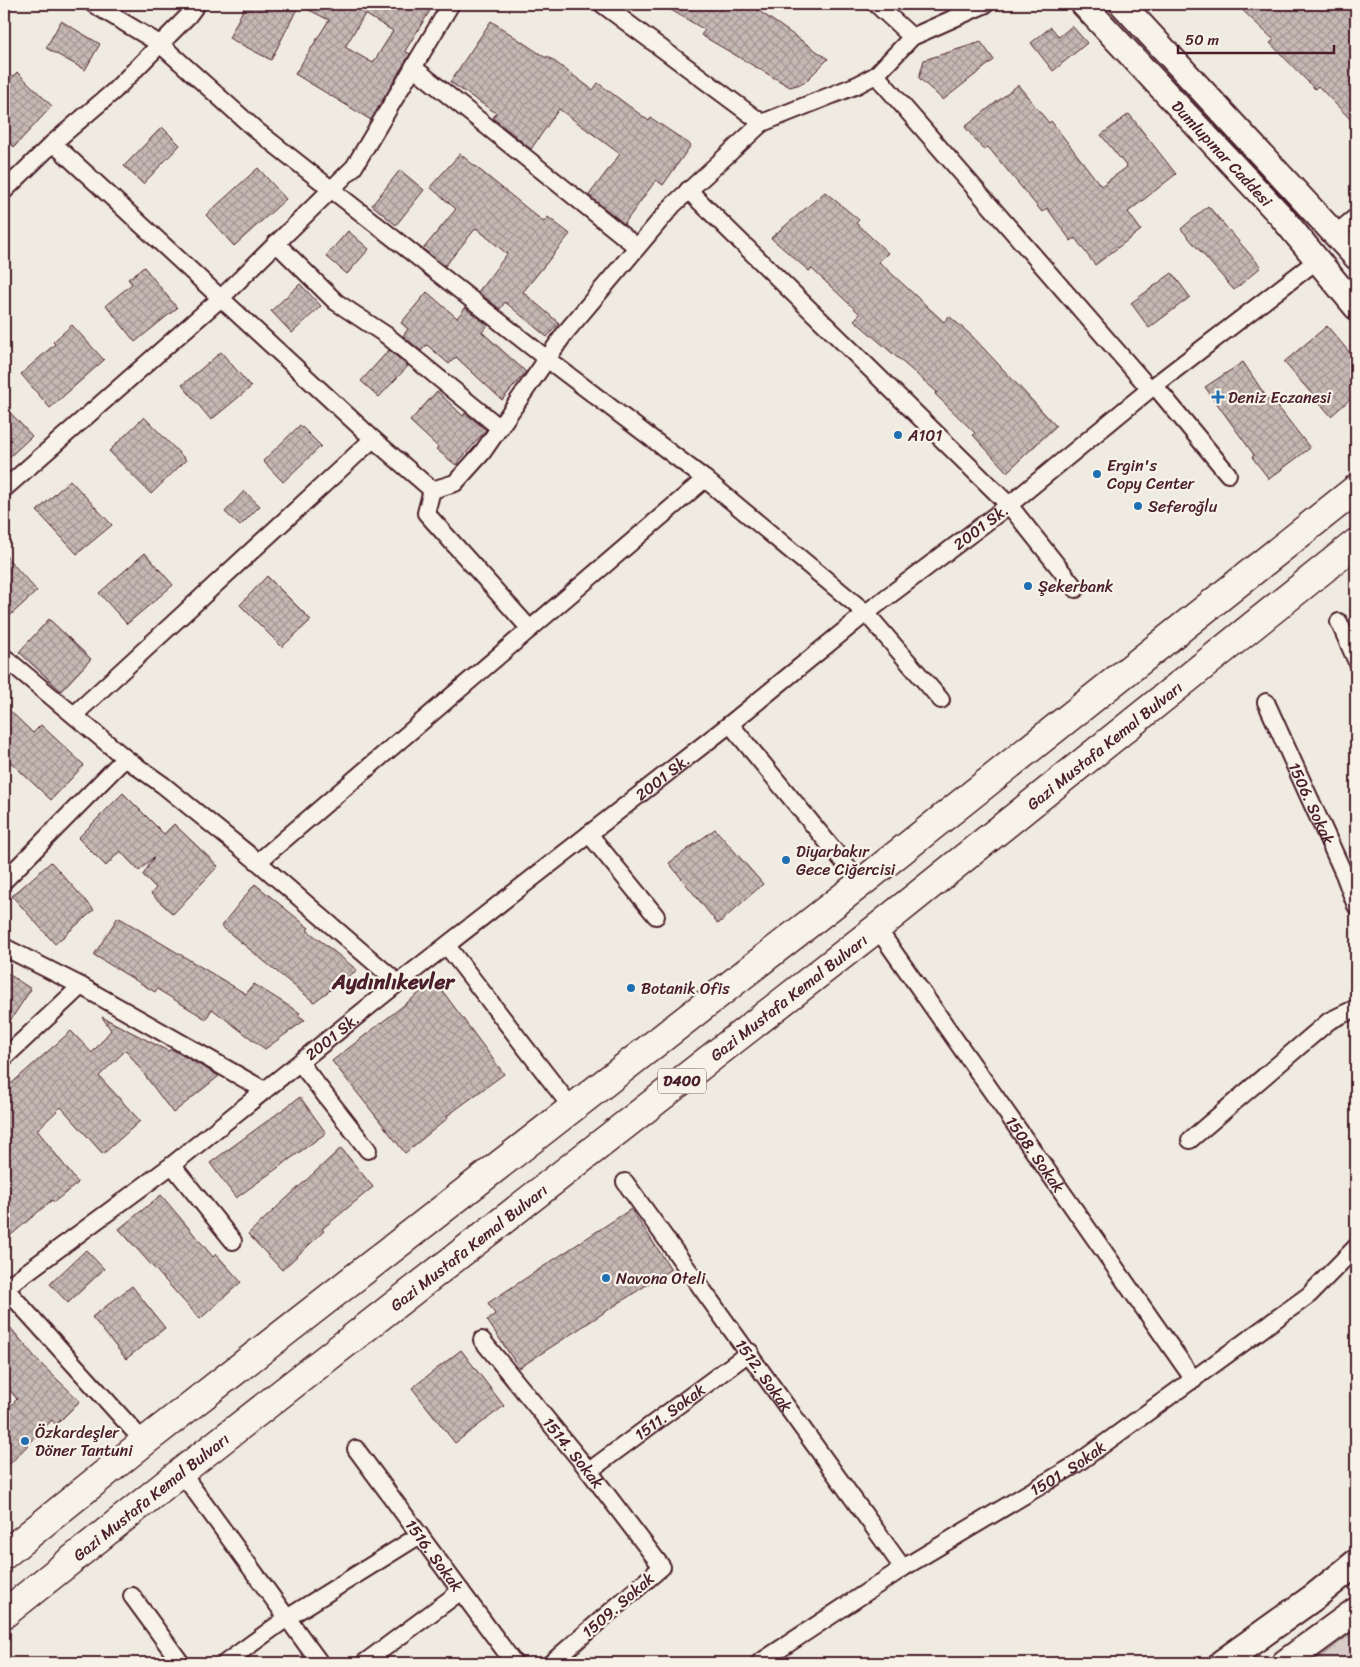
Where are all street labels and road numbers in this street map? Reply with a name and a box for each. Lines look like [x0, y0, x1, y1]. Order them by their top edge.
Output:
street label: Dumlupınar Caddesi [1164, 93, 1280, 214]
street label: 2001 Sk. [946, 496, 1015, 557]
street label: Gazi Mustafa Kemal Bulvarı [1020, 673, 1189, 817]
street label: 2001 Sk. [628, 746, 696, 808]
street label: 1506. Sokak [1280, 757, 1343, 850]
street label: Gazi Mustafa Kemal Bulvarı [703, 926, 874, 1068]
street label: 2001 Sk. [298, 1005, 366, 1068]
road number: D400 [658, 1068, 706, 1094]
street label: 1508. Sokak [998, 1109, 1073, 1199]
street label: Gazi Mustafa Kemal Bulvarı [383, 1176, 554, 1318]
street label: 1512. Sokak [727, 1332, 801, 1419]
street label: 1511. Sokak [628, 1375, 712, 1448]
street label: 1514. Sokak [535, 1410, 612, 1495]
street label: Gazi Mustafa Kemal Bulvarı [66, 1425, 236, 1568]
street label: 1501. Sokak [1024, 1432, 1112, 1504]
street label: 1516. Sokak [398, 1512, 472, 1598]
street label: 1509. Sokak [575, 1565, 661, 1645]

